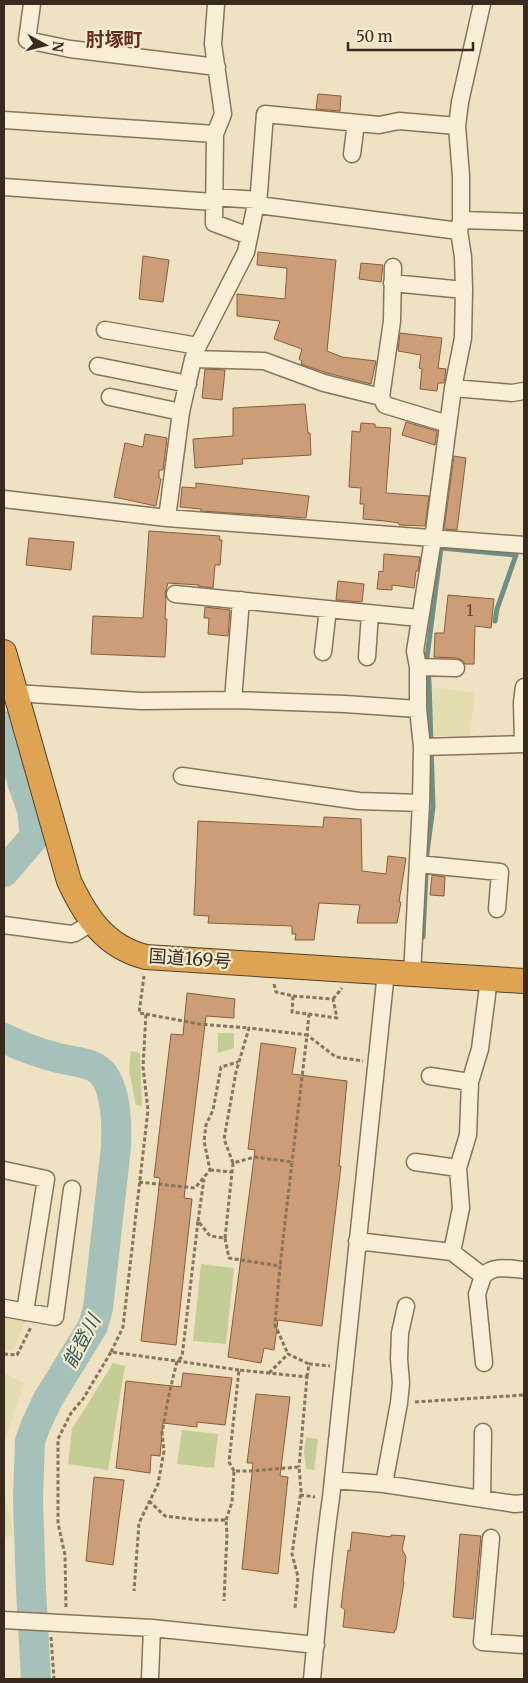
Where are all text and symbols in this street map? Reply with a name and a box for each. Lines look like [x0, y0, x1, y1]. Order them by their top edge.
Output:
north arrow [20, 20, 70, 70]
scale bar [348, 20, 473, 52]
district label: 肘塚町 [85, 27, 143, 51]
text: 50 m [356, 27, 393, 46]
text: N [48, 40, 68, 53]
house number: 1 [467, 601, 474, 620]
street label: 国道169号 [148, 944, 232, 973]
water label: 能登川 [57, 1308, 106, 1372]

